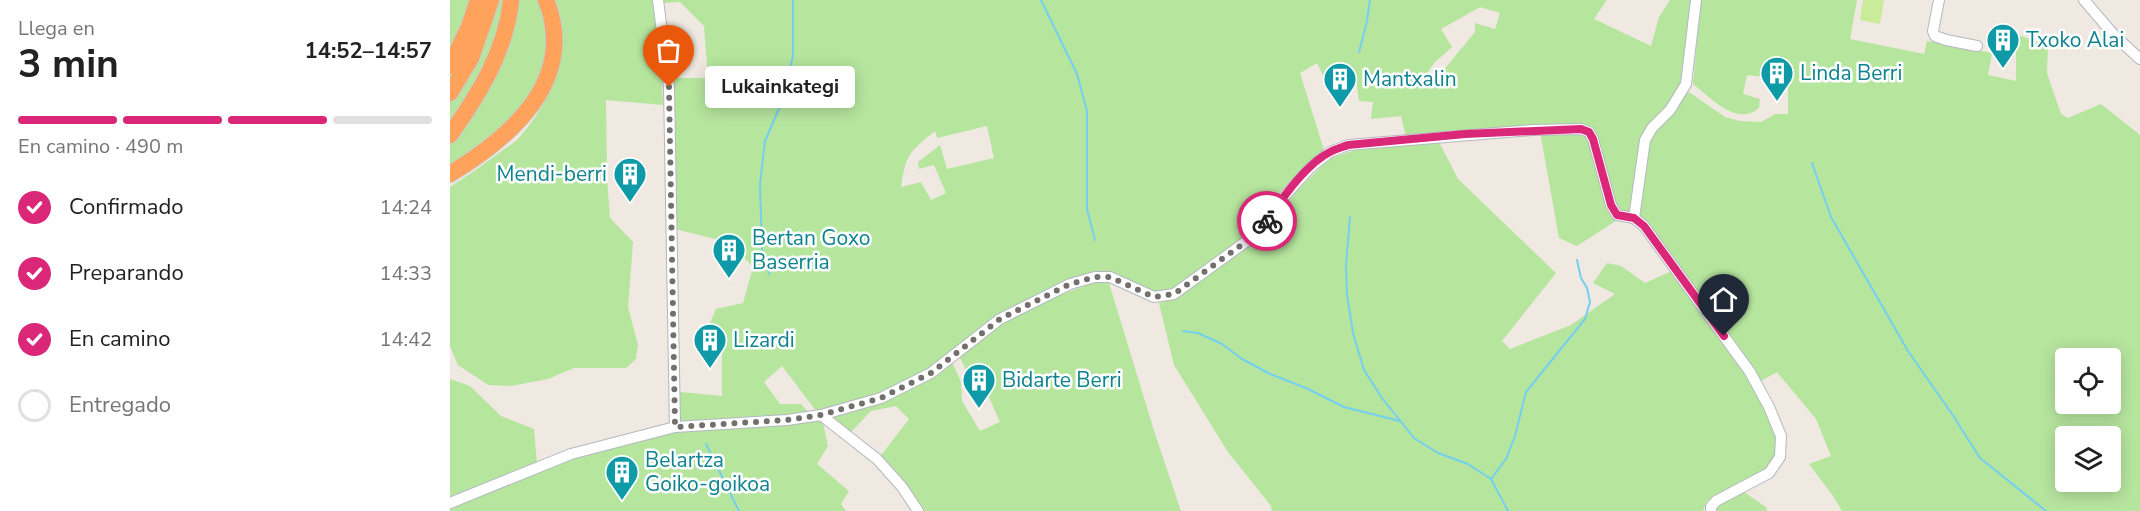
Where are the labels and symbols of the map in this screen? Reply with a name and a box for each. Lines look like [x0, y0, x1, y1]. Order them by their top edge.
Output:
building icon: Txoko Alai [1985, 22, 2021, 69]
pin [643, 25, 694, 87]
place label: Txoko Alai [2026, 26, 2124, 54]
building icon: Linda Berri [1759, 55, 1795, 102]
place label: Linda Berri [1800, 59, 1902, 87]
building icon: Mantxalin [1322, 61, 1358, 108]
place label: Mantxalin [1363, 65, 1457, 93]
callout: Lukainkategi [705, 66, 855, 108]
building icon: Mendi-berri [612, 156, 648, 203]
place label: Mendi-berri [497, 160, 607, 188]
courier [1237, 191, 1297, 251]
place label: Bertan Goxo Baserria [752, 224, 870, 276]
building icon: Bertan Goxo Baserria [711, 232, 747, 279]
pin [1698, 274, 1749, 336]
building icon: Lizardi [692, 322, 728, 369]
place label: Lizardi [733, 326, 795, 354]
building icon: Bidarte Berri [961, 362, 997, 409]
place label: Bidarte Berri [1002, 366, 1122, 394]
place label: Belartza Goiko-goikoa [645, 446, 770, 498]
building icon: Belartza Goiko-goikoa [604, 454, 640, 501]

